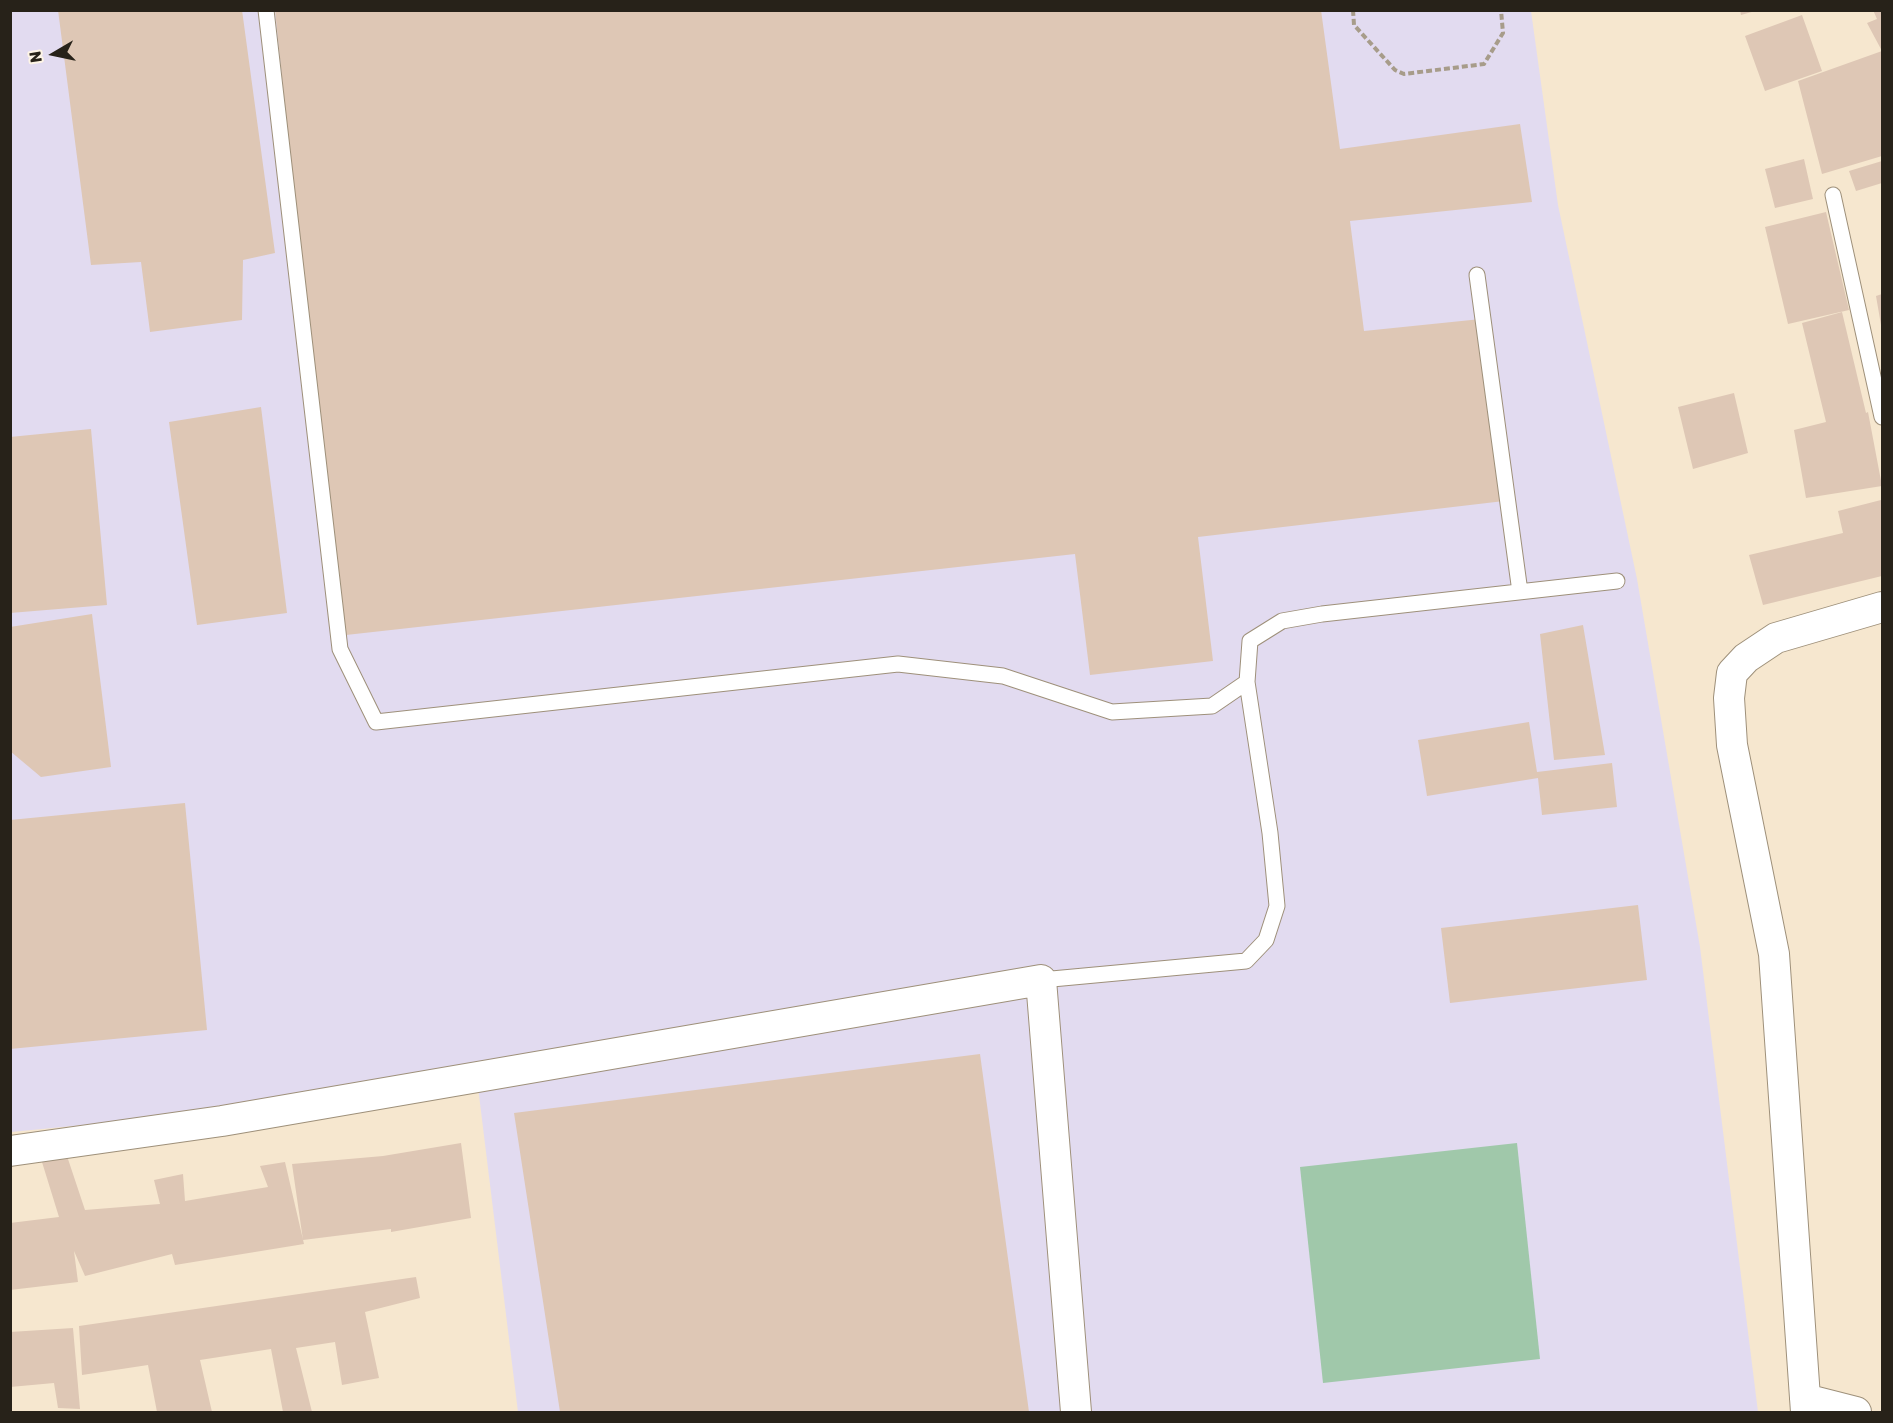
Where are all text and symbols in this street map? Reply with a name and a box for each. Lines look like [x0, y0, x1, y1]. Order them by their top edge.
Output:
north arrow [24, 24, 84, 84]
text: N [25, 50, 46, 64]

